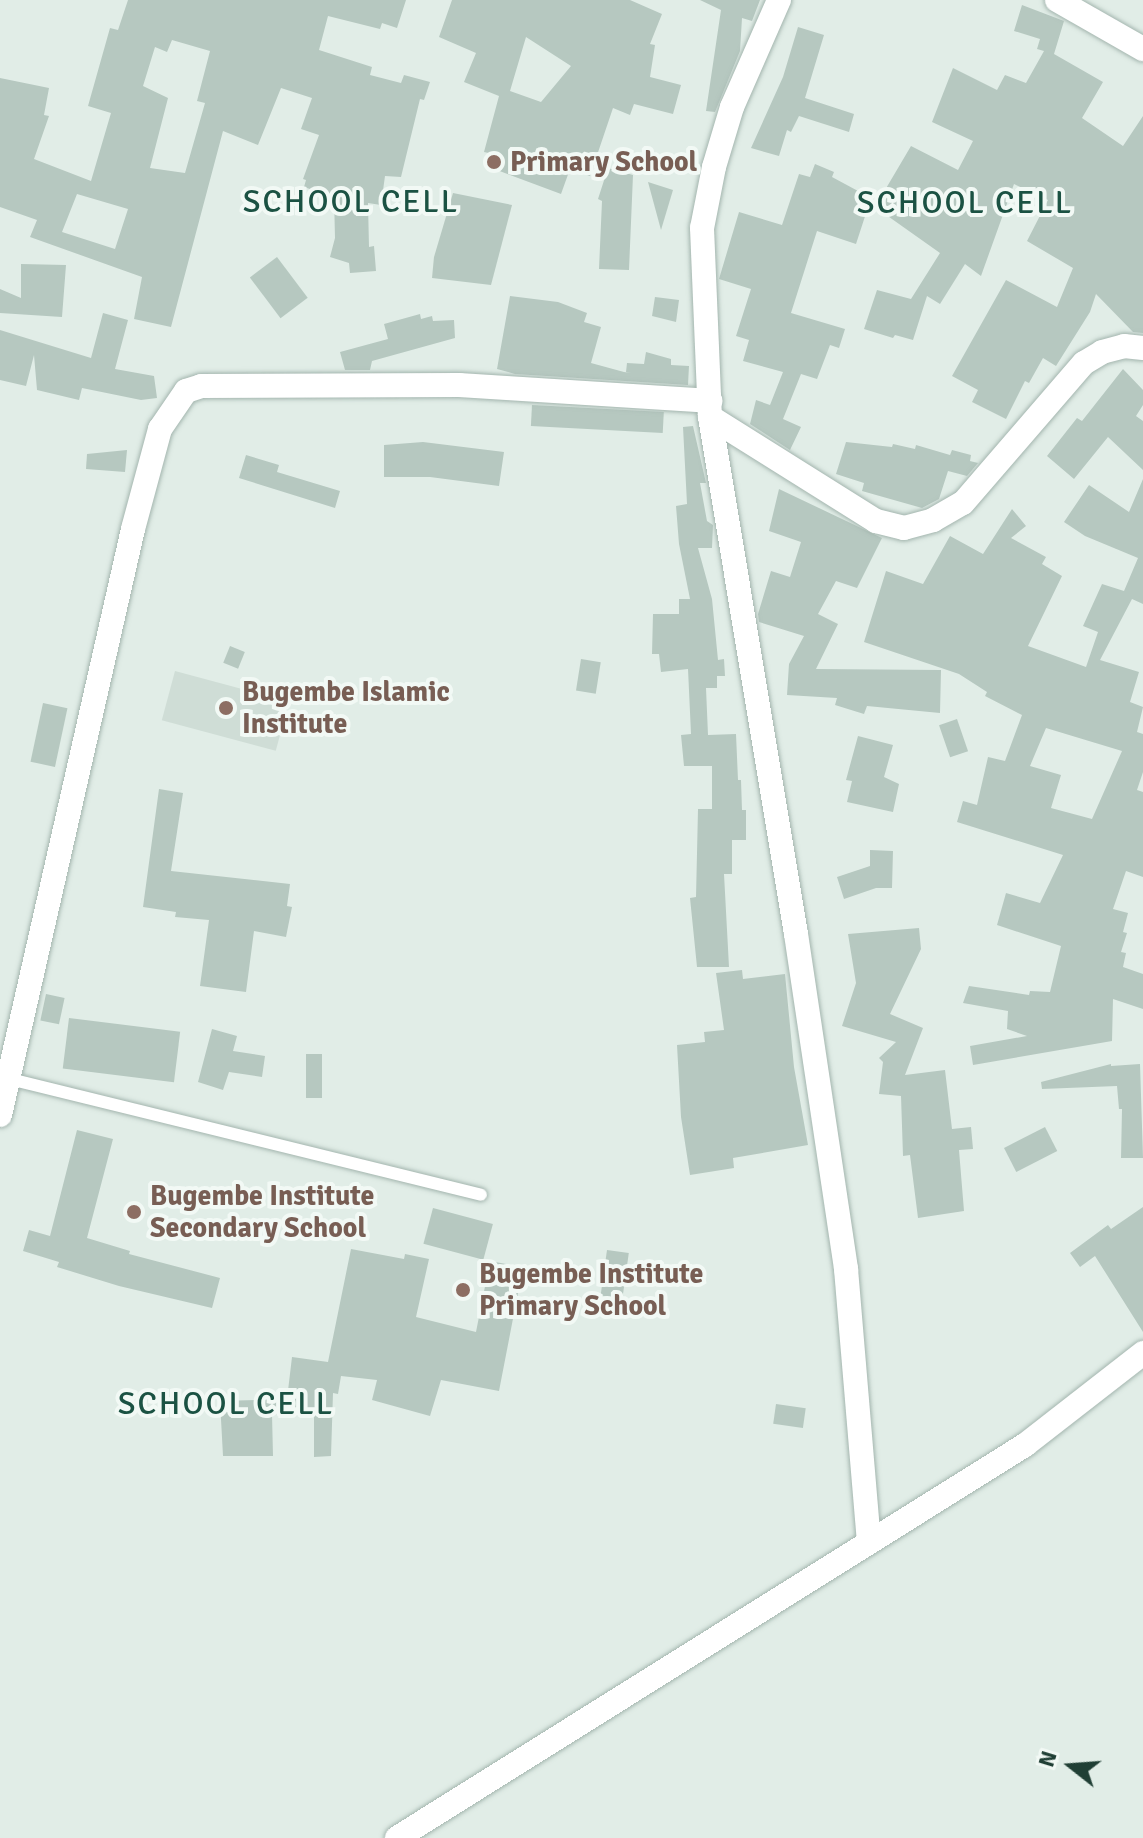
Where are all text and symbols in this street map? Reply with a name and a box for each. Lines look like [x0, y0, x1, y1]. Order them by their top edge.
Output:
place label: Primary School [510, 145, 697, 179]
marker: Primary School [485, 153, 503, 171]
district label: SCHOOL CELL [243, 183, 459, 221]
district label: SCHOOL CELL [857, 184, 1073, 222]
place label: Bugembe Islamic Institute [242, 675, 450, 741]
marker: Bugembe Islamic Institute [217, 699, 235, 717]
place label: Bugembe Institute Secondary School [150, 1179, 374, 1245]
marker: Bugembe Institute Secondary School [125, 1203, 143, 1221]
place label: Bugembe Institute Primary School [479, 1257, 703, 1323]
marker: Bugembe Institute Primary School [454, 1281, 472, 1299]
district label: SCHOOL CELL [118, 1385, 334, 1423]
north arrow [1031, 1726, 1111, 1806]
text: N [1032, 1748, 1063, 1770]

